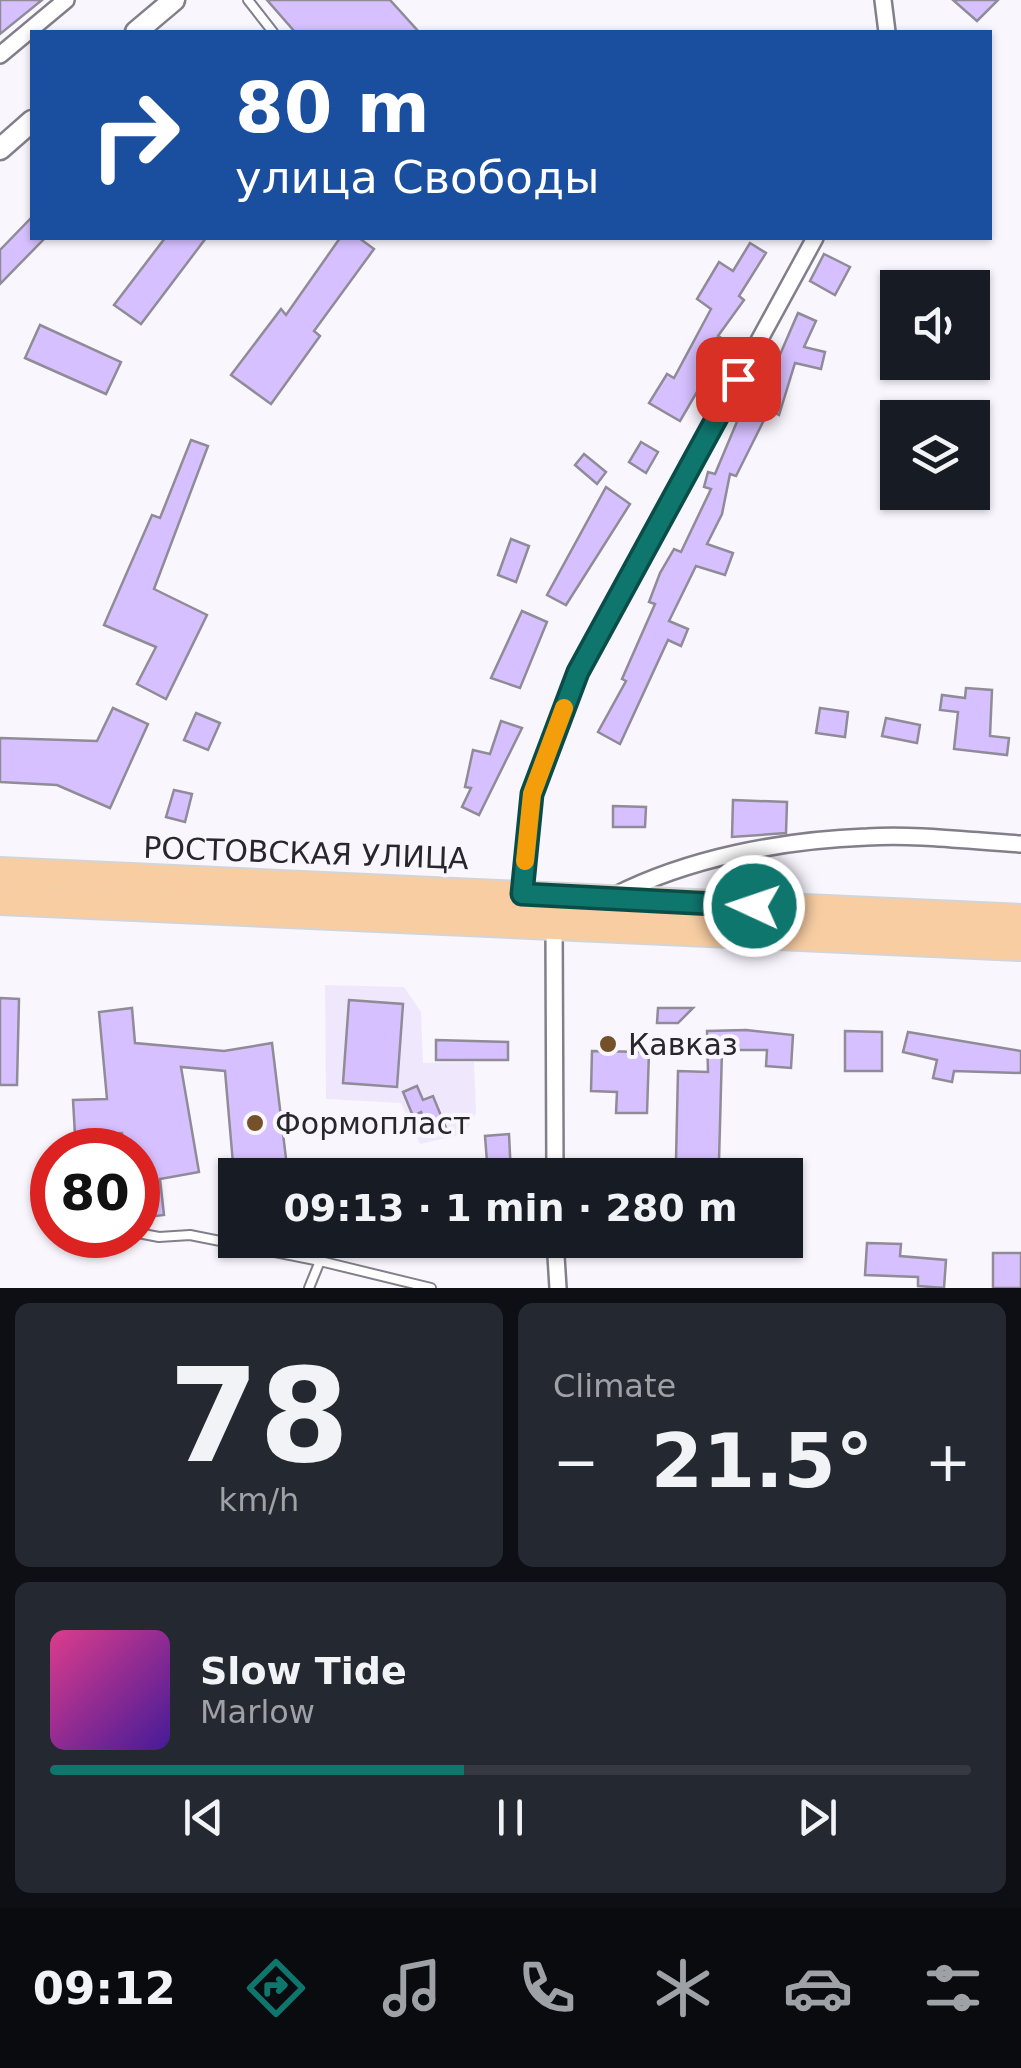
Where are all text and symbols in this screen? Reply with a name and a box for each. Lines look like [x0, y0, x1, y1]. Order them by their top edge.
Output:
text: 80 m [235, 67, 430, 149]
icon: right [70, 70, 200, 200]
text: улица Свободы [235, 151, 600, 204]
map controls [880, 270, 990, 510]
button: sound [880, 270, 990, 380]
pin [696, 337, 781, 422]
icon: arrive [711, 352, 766, 407]
button: layers [880, 400, 990, 510]
street label: РОСТОВСКАЯ УЛИЦА [143, 830, 470, 876]
position arrow [702, 854, 806, 958]
place label: Кавказ [628, 1027, 738, 1062]
marker: Кавказ [597, 1033, 619, 1055]
place label: Формопласт [275, 1106, 470, 1141]
marker: Формопласт [244, 1112, 266, 1134]
speed limit sign: 80 [30, 1128, 160, 1258]
text: 09:13 · 1 min · 280 m [283, 1186, 738, 1230]
text: 78 [169, 1340, 349, 1492]
text: Climate [553, 1367, 676, 1405]
text: 21.5° [651, 1417, 873, 1505]
text: − [553, 1430, 599, 1494]
text: + [925, 1430, 971, 1494]
text: km/h [219, 1481, 299, 1519]
text: Slow Tide [200, 1649, 407, 1693]
text: Marlow [200, 1693, 315, 1731]
icon: previous [176, 1790, 231, 1845]
icon: pause [483, 1790, 538, 1845]
icon: next [790, 1790, 845, 1845]
icon: directions [241, 1953, 311, 2023]
icon: music [377, 1953, 447, 2023]
icon: phone [512, 1953, 582, 2023]
icon: climate [648, 1953, 718, 2023]
icon: car [783, 1953, 853, 2023]
icon: filters [918, 1953, 988, 2023]
text: 09:12 [33, 1962, 176, 2015]

